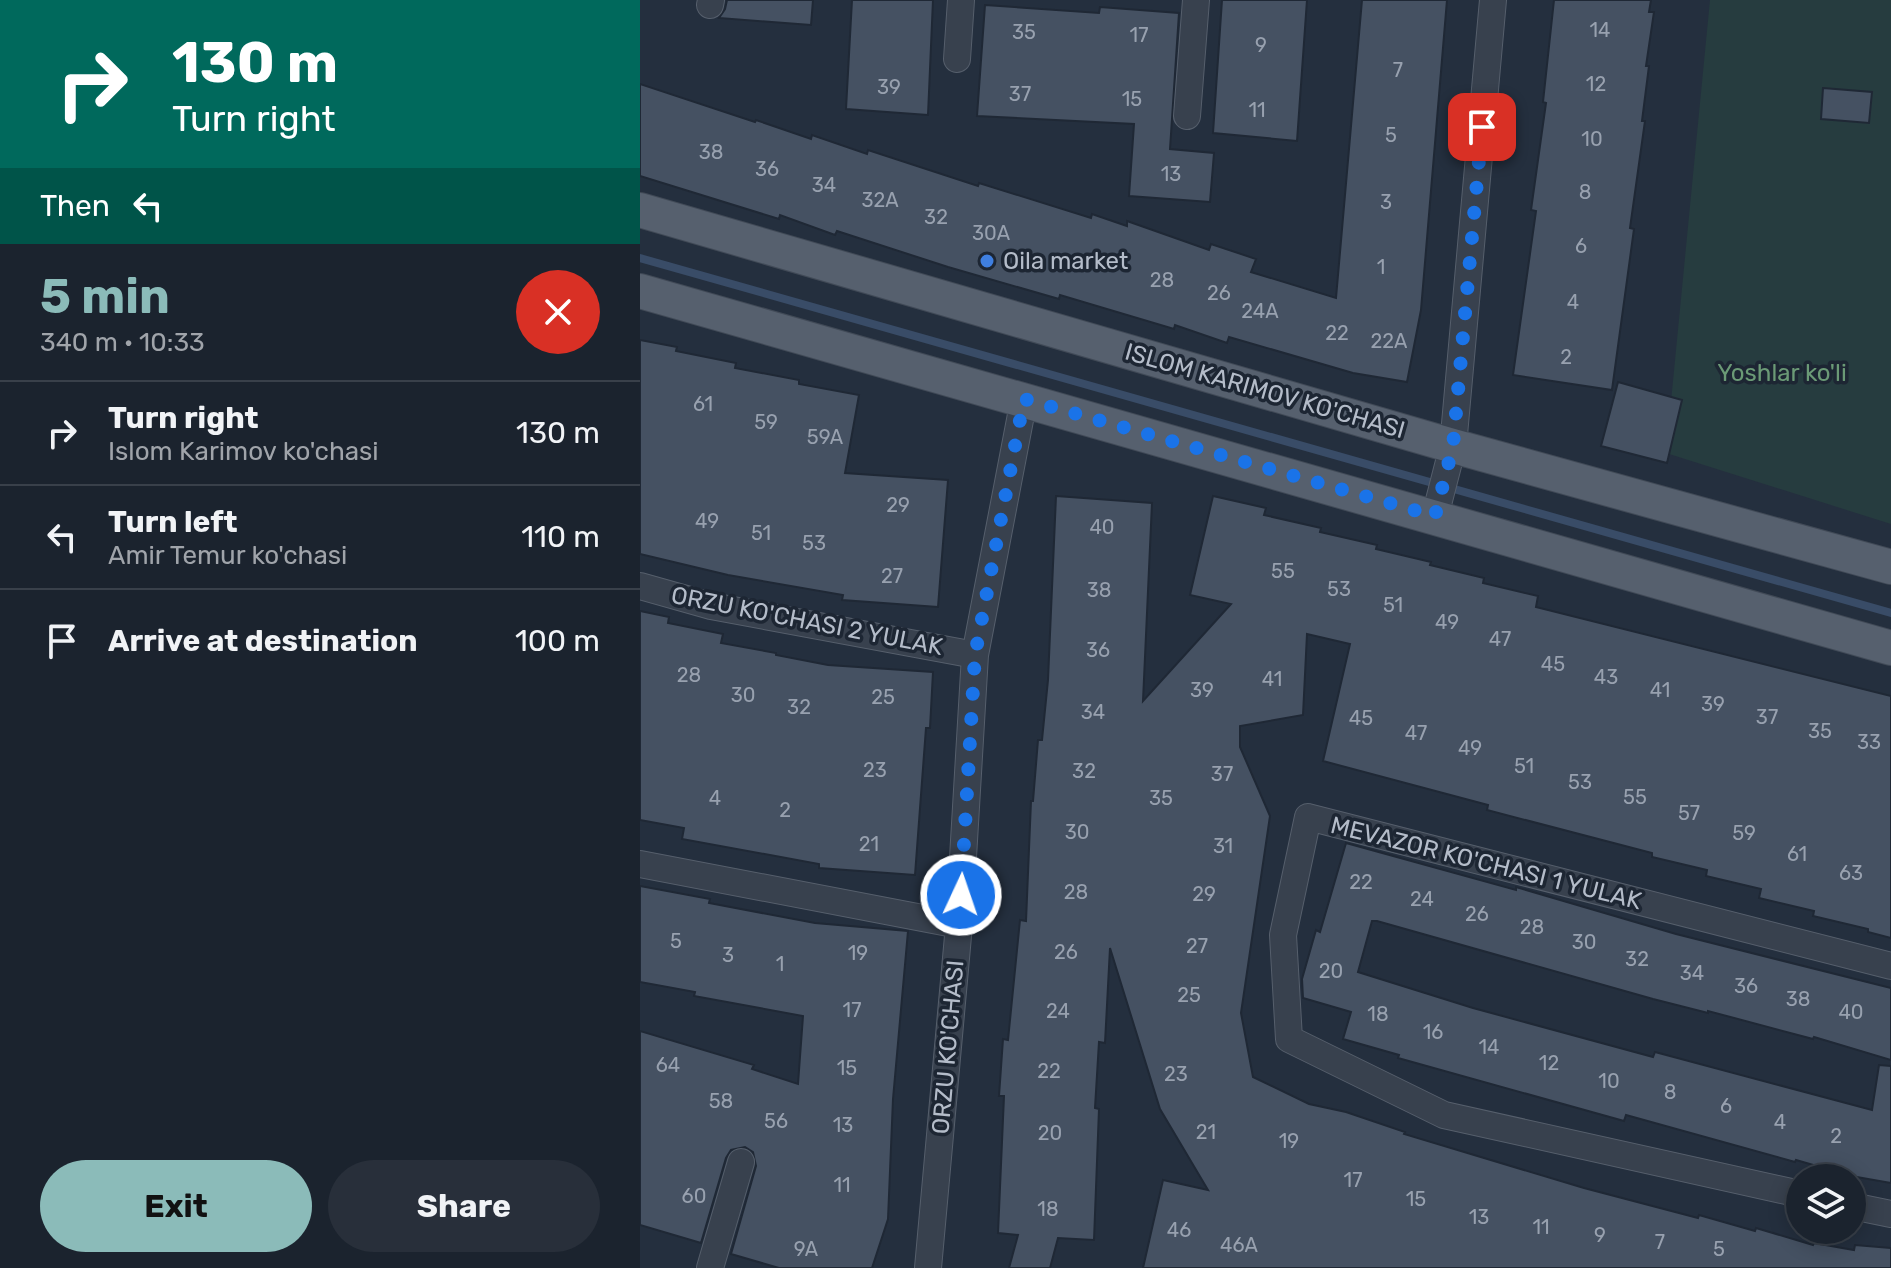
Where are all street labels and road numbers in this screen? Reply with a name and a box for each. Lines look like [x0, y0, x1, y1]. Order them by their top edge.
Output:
street label: ISLOM KARIMOV KO'CHASI [1122, 338, 1408, 444]
street label: ORZU KO'CHASI 2 YULAK [669, 581, 946, 661]
street label: MEVAZOR KO'CHASI 1 YULAK [1328, 811, 1645, 915]
street label: ORZU KO'CHASI [926, 959, 970, 1135]

